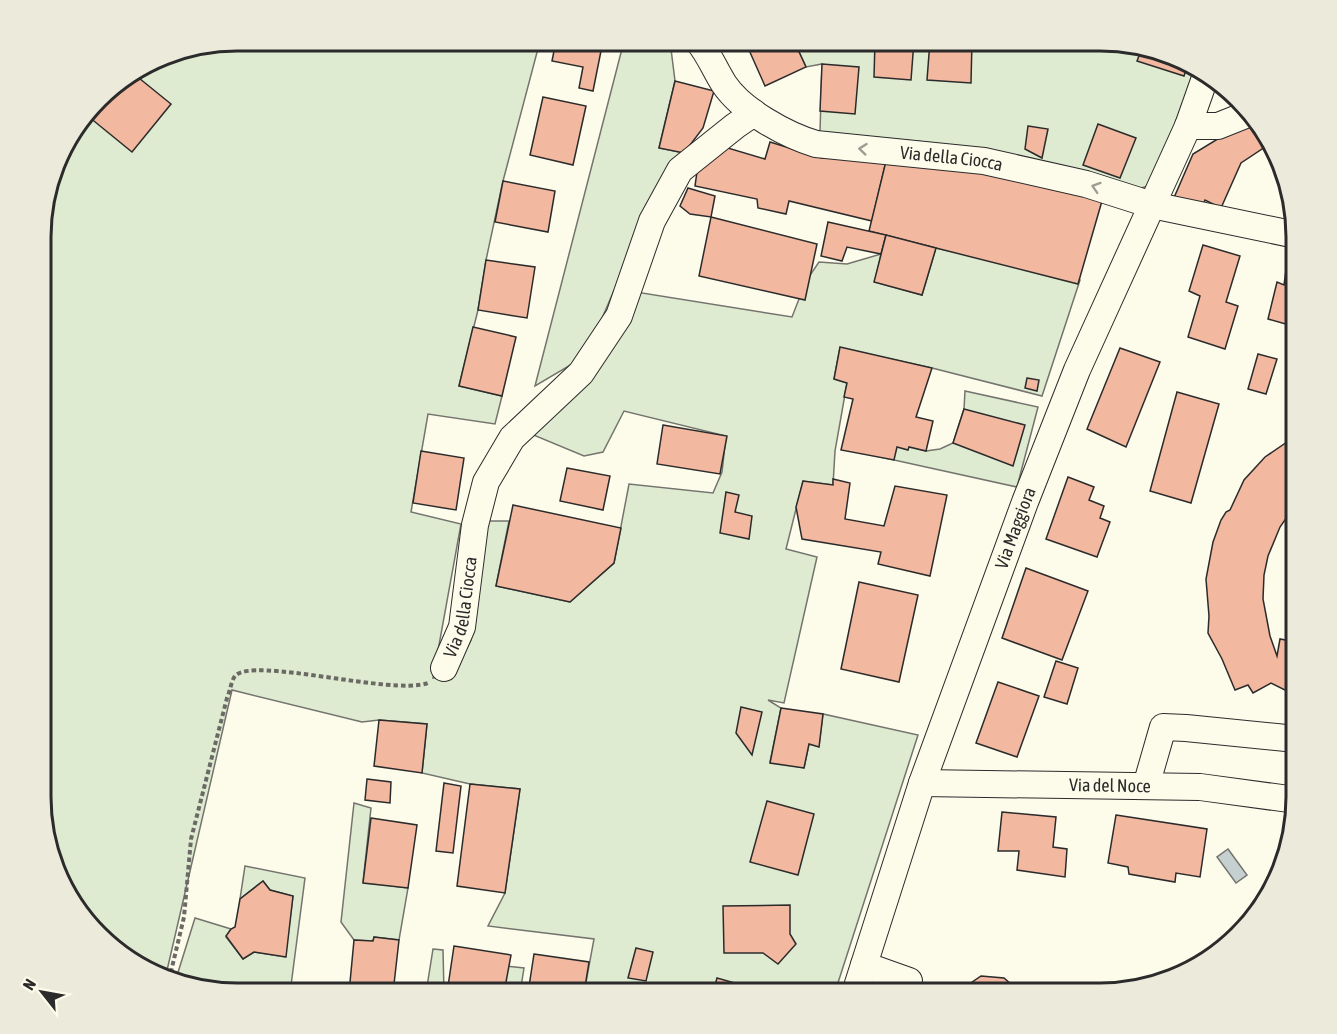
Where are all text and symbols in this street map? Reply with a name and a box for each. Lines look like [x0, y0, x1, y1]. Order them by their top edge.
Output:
street label: Via della Ciocca [899, 142, 1005, 175]
one-way arrow [858, 143, 867, 156]
one-way arrow [1091, 182, 1102, 194]
street label: Via Maggiora [990, 484, 1040, 572]
street label: Via della Ciocca [439, 555, 481, 661]
street label: Via del Noce [1069, 774, 1151, 796]
north arrow [12, 962, 72, 1022]
text: N [19, 976, 39, 993]

